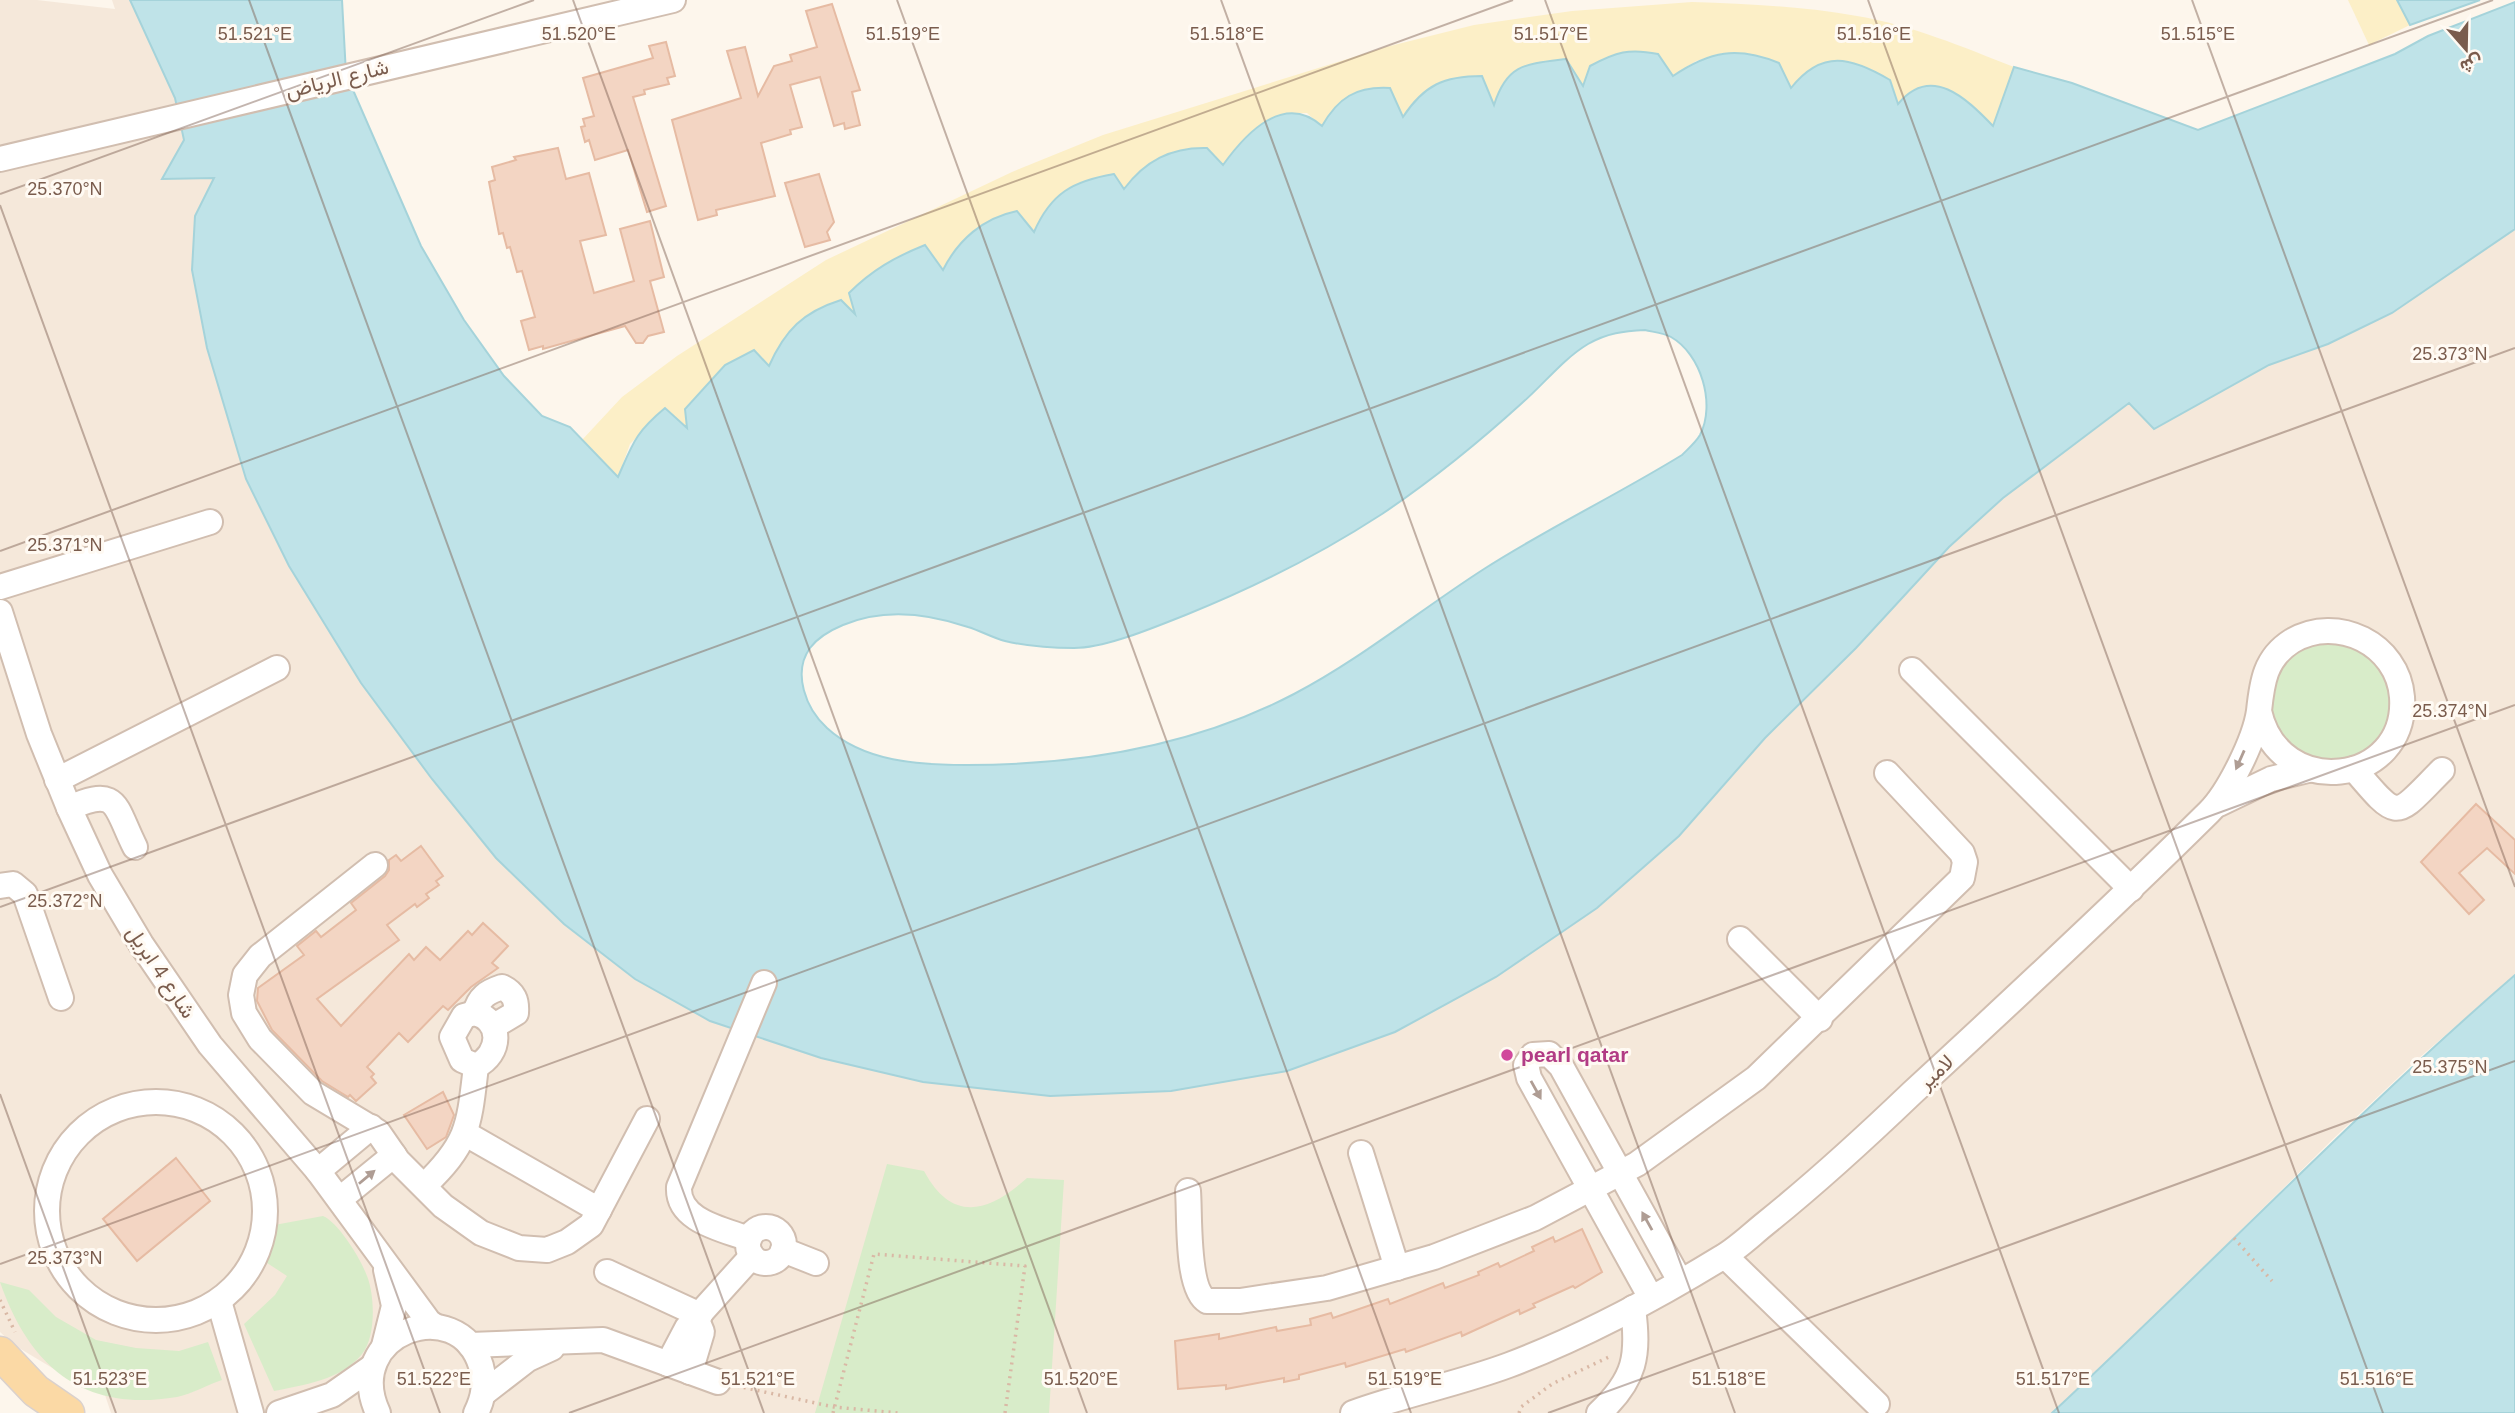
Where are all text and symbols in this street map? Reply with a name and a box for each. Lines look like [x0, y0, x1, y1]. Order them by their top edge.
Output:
north arrow [2431, 14, 2501, 84]
text: 51.521°E [218, 24, 292, 44]
text: 51.520°E [542, 24, 616, 44]
text: 51.519°E [866, 24, 940, 44]
text: 51.518°E [1190, 24, 1264, 44]
text: 51.517°E [1514, 24, 1588, 44]
text: 51.516°E [1837, 24, 1911, 44]
text: 51.515°E [2161, 24, 2235, 44]
text: ش [2457, 50, 2486, 78]
street label: شارع الرياض [283, 55, 391, 105]
text: 25.370°N [27, 179, 103, 199]
text: 25.373°N [2412, 344, 2488, 364]
text: 25.371°N [27, 535, 103, 555]
text: 25.374°N [2412, 701, 2488, 721]
one-way arrow [2234, 750, 2245, 771]
text: 25.372°N [27, 891, 103, 911]
street label: شارع 4 ابريل [120, 921, 201, 1024]
place label: pearl qatar [1521, 1043, 1628, 1066]
marker: pearl qatar [1499, 1047, 1515, 1063]
street label: لامير [1913, 1050, 1959, 1096]
text: 25.375°N [2412, 1057, 2488, 1077]
one-way arrow [1530, 1081, 1542, 1100]
one-way arrow [357, 1169, 375, 1184]
one-way arrow [1641, 1212, 1653, 1231]
text: 25.373°N [27, 1248, 103, 1268]
text: 51.523°E [73, 1369, 147, 1389]
text: 51.522°E [397, 1369, 471, 1389]
text: 51.521°E [721, 1369, 795, 1389]
text: 51.520°E [1044, 1369, 1118, 1389]
text: 51.519°E [1368, 1369, 1442, 1389]
text: 51.518°E [1692, 1369, 1766, 1389]
text: 51.517°E [2016, 1369, 2090, 1389]
text: 51.516°E [2340, 1369, 2414, 1389]

